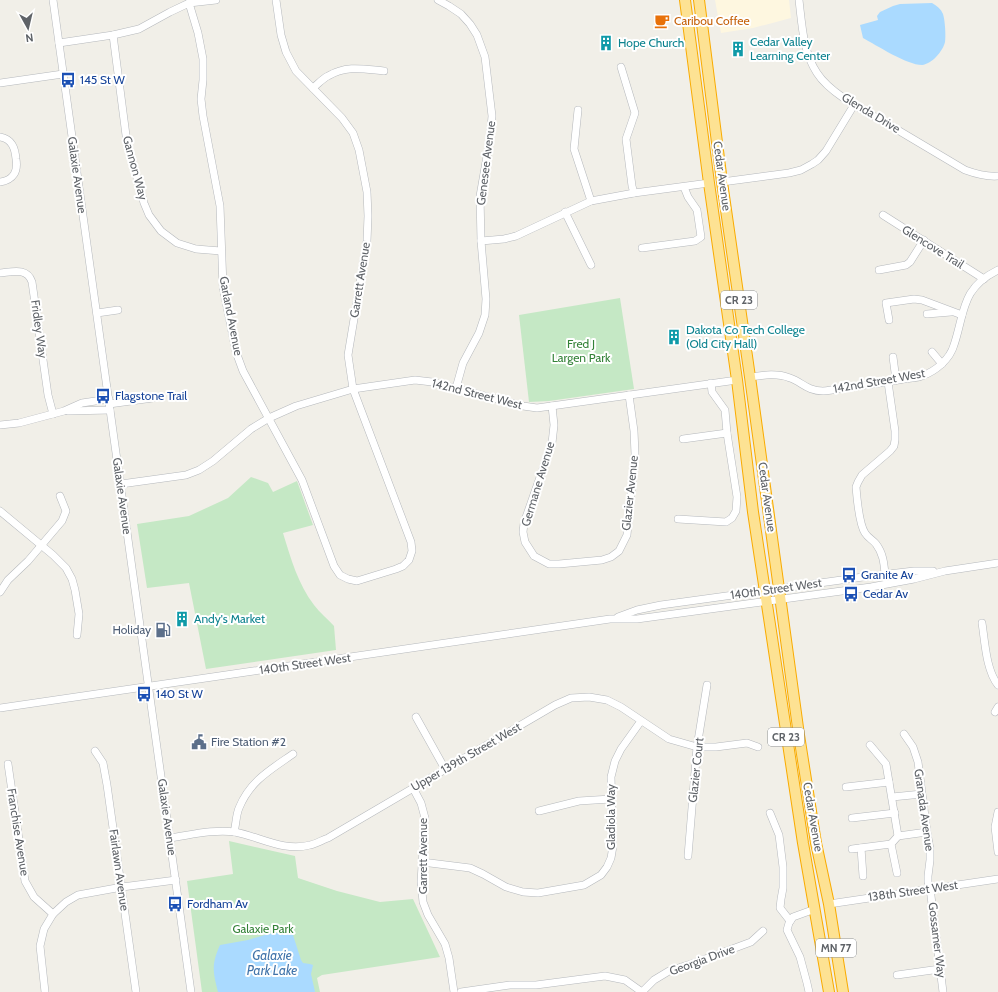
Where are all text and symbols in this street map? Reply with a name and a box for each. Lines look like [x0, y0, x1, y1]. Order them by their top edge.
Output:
north arrow [8, 8, 48, 48]
cafe icon: Caribou Coffee [653, 12, 671, 30]
place label: Caribou Coffee [674, 13, 750, 28]
text: N [25, 30, 34, 45]
building icon: Hope Church [597, 34, 615, 52]
place label: Cedar Valley Learning Center [750, 34, 830, 63]
place label: Hope Church [618, 35, 684, 50]
building icon: Cedar Valley Learning Center [729, 40, 747, 58]
bus stop icon: 145 St W [59, 71, 77, 89]
place label: 145 St W [80, 72, 126, 87]
street label: Glenda Drive [839, 89, 903, 136]
street label: Genesee Avenue [473, 120, 498, 206]
street label: Gannon Way [120, 134, 151, 202]
street label: Galaxie Avenue [65, 135, 90, 214]
street label: Cedar Avenue [710, 140, 735, 212]
street label: Glencove Trail [899, 222, 967, 272]
street label: Garrett Avenue [346, 241, 373, 319]
street label: Garland Avenue [216, 275, 247, 357]
road number: CR 23 [721, 291, 757, 309]
street label: Fridley Way [28, 299, 51, 359]
place label: Dakota Co Tech College (Old City Hall) [686, 322, 805, 351]
building icon: Dakota Co Tech College (Old City Hall) [665, 328, 683, 346]
park label: Fred J Largen Park [552, 336, 611, 365]
street label: 142nd Street West [832, 365, 926, 396]
street label: 142nd Street West [430, 375, 524, 412]
bus stop icon: Flagstone Trail [94, 387, 112, 405]
place label: Flagstone Trail [115, 388, 187, 403]
street label: Germane Avenue [518, 440, 558, 528]
street label: Glazier Avenue [618, 455, 641, 531]
street label: Galaxie Avenue [110, 456, 135, 535]
street label: Cedar Avenue [755, 461, 780, 533]
bus stop icon: Granite Av [840, 566, 858, 584]
place label: Granite Av [861, 567, 914, 582]
street label: 140th Street West [729, 575, 823, 602]
bus stop icon: Cedar Av [842, 585, 860, 603]
place label: Cedar Av [863, 586, 908, 601]
building icon: Andy's Market [173, 610, 191, 628]
place label: Andy's Market [194, 611, 265, 626]
fuel station icon: Holiday [154, 621, 172, 639]
place label: Holiday [112, 622, 151, 637]
street label: 140th Street West [258, 650, 352, 677]
bus stop icon: 140 St W [135, 685, 153, 703]
place label: 140 St W [156, 686, 203, 701]
street label: Upper 139th Street West [408, 719, 523, 794]
road number: CR 23 [768, 728, 804, 746]
public building icon: Fire Station #2 [190, 733, 208, 751]
place label: Fire Station #2 [211, 734, 286, 749]
street label: Glazier Court [685, 737, 706, 803]
street label: Granada Avenue [911, 768, 938, 852]
street label: Galaxie Avenue [155, 777, 180, 856]
street label: Cedar Avenue [800, 781, 827, 853]
street label: Gladiola Way [603, 784, 618, 850]
street label: Franchise Avenue [4, 787, 33, 877]
street label: Garrett Avenue [415, 818, 430, 894]
street label: Fairlawn Avenue [106, 828, 133, 912]
street label: 138th Street West [867, 877, 959, 904]
bus stop icon: Fordham Av [166, 895, 184, 913]
place label: Fordham Av [187, 896, 248, 911]
street label: Gossamer Way [925, 901, 950, 979]
park label: Galaxie Park [232, 921, 294, 936]
road number: MN 77 [816, 939, 856, 957]
street label: Georgia Drive [667, 941, 737, 978]
water label: Galaxie Park Lake [247, 947, 297, 978]

